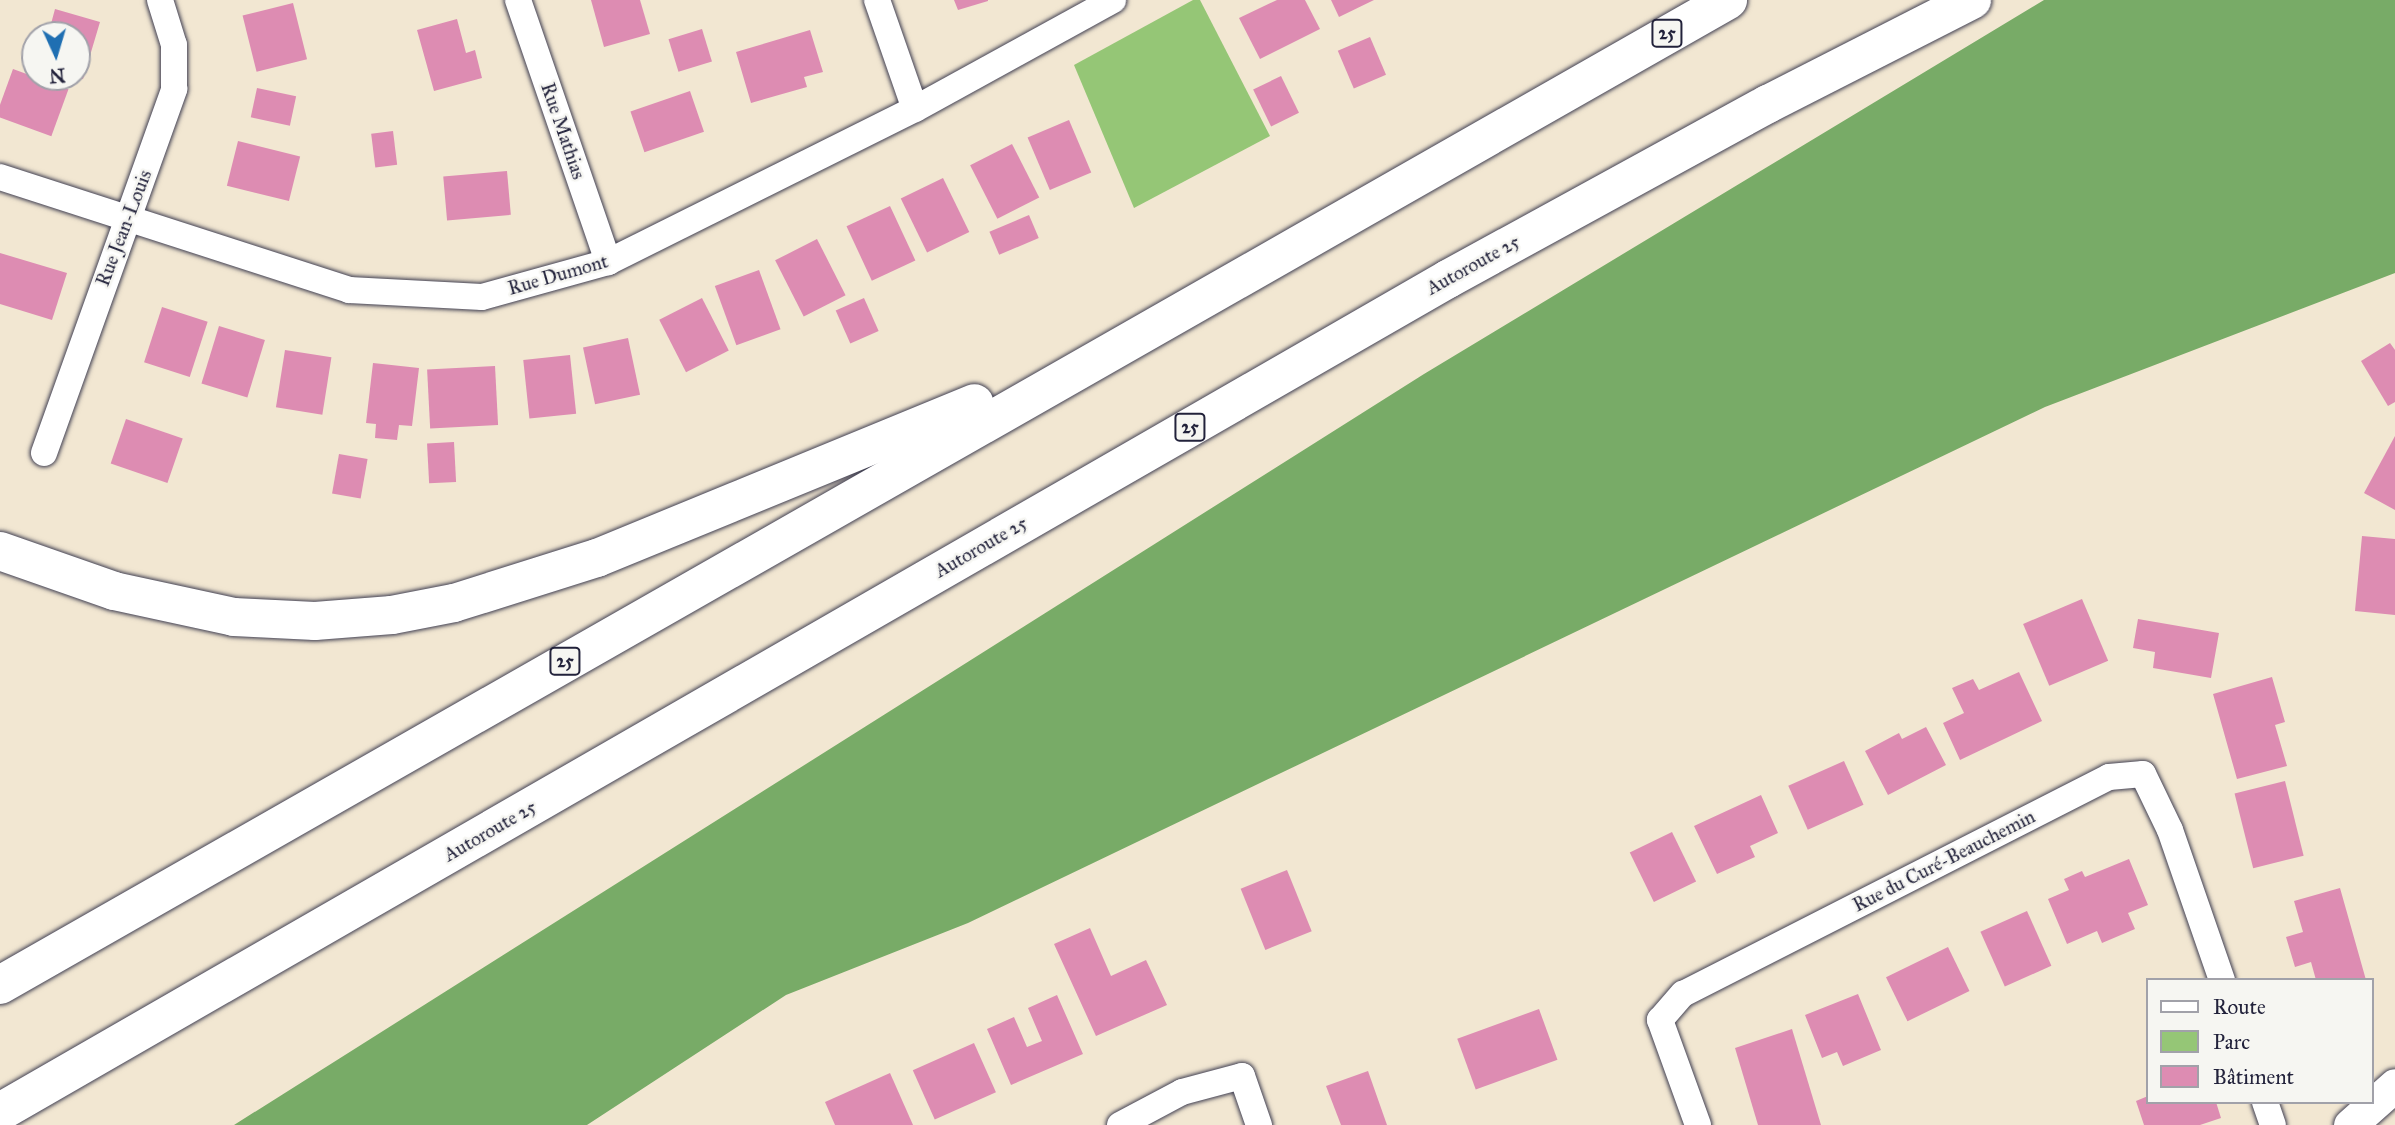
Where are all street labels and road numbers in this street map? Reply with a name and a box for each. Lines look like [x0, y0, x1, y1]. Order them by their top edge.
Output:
road number: 25 [1651, 18, 1683, 48]
street label: Rue Mathias [536, 80, 590, 182]
street label: Rue Jean-Louis [91, 167, 157, 289]
street label: Autoroute 25 [1423, 230, 1523, 300]
street label: Rue Dumont [505, 250, 611, 300]
road number: 25 [1174, 412, 1206, 442]
street label: Autoroute 25 [931, 511, 1031, 583]
road number: 25 [549, 646, 581, 676]
street label: Autoroute 25 [440, 795, 540, 867]
street label: Rue du Curé-Beauchemin [1849, 805, 2039, 917]

